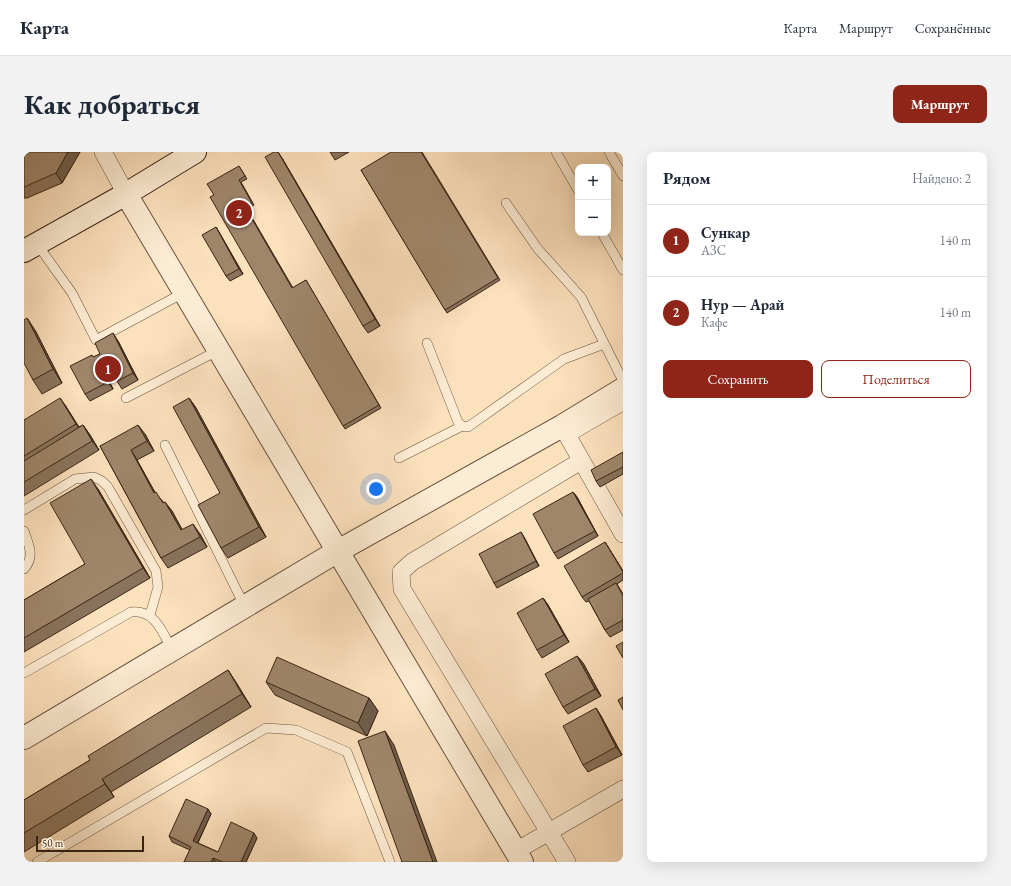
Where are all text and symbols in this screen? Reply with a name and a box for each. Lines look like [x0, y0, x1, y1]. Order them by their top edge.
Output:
text: Карта [20, 15, 69, 40]
text: Карта [784, 19, 817, 37]
text: Маршрут [839, 19, 893, 37]
text: Сохранённые [915, 19, 991, 37]
button: Маршрут [893, 85, 987, 123]
text: Как добраться [24, 86, 200, 122]
map controls [575, 164, 611, 236]
button: + [575, 164, 611, 200]
text: Рядом [663, 167, 711, 189]
text: Найдено: 2 [912, 170, 971, 187]
pin: 2 [226, 198, 252, 228]
button: − [575, 200, 611, 236]
text: Сункар [701, 223, 750, 242]
text: 1 [673, 232, 679, 249]
text: 140 m [940, 232, 971, 249]
text: АЗС [701, 242, 726, 259]
text: Нур — Арай [701, 295, 784, 314]
text: 2 [673, 304, 679, 321]
text: 140 m [940, 304, 971, 321]
text: Кафе [701, 314, 727, 331]
pin: 1 [95, 354, 121, 384]
button: Сохранить [663, 360, 813, 398]
button: Поделиться [821, 360, 971, 398]
your location [366, 479, 386, 499]
scale bar [36, 834, 144, 853]
text: 50 m [42, 836, 63, 850]

